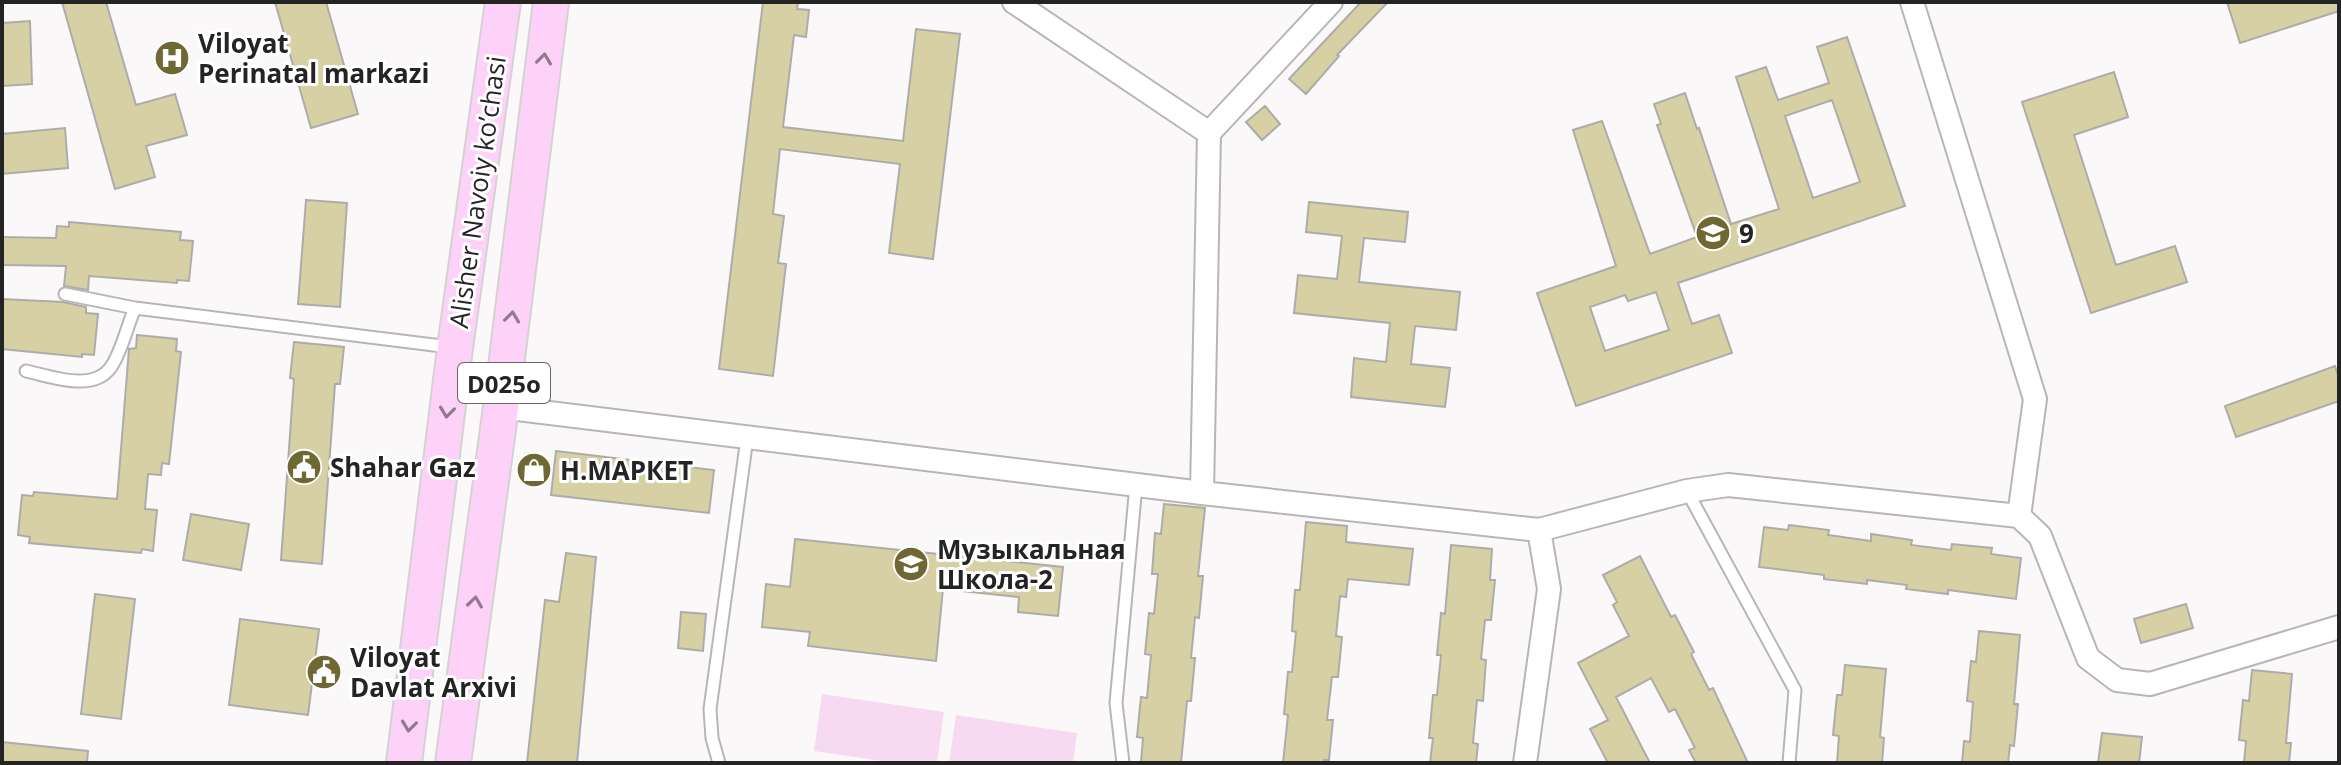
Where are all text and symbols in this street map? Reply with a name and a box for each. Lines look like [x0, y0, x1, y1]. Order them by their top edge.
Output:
place label: Viloyat Perinatal markazi [198, 25, 429, 91]
hospital icon: Viloyat Perinatal markazi [153, 39, 191, 77]
one-way arrow [535, 52, 552, 65]
street label: Alisher Navoiy ko’chasi [440, 54, 514, 330]
school or university icon: 9 [1694, 214, 1732, 252]
place label: 9 [1739, 215, 1754, 251]
one-way arrow [503, 310, 520, 324]
road number: D025o [458, 363, 550, 403]
one-way arrow [439, 405, 456, 419]
public building icon: Shahar Gaz [285, 448, 323, 486]
place label: Shahar Gaz [330, 449, 476, 485]
shop icon: Н.МАРКЕТ [515, 451, 553, 489]
place label: Н.МАРКЕТ [560, 452, 693, 488]
place label: Музыкальная Школа-2 [937, 531, 1126, 597]
school or university icon: Музыкальная Школа-2 [892, 545, 930, 583]
one-way arrow [466, 596, 483, 609]
place label: Viloyat Davlat Arxivi [350, 639, 517, 705]
public building icon: Viloyat Davlat Arxivi [305, 653, 343, 691]
one-way arrow [401, 719, 418, 733]

